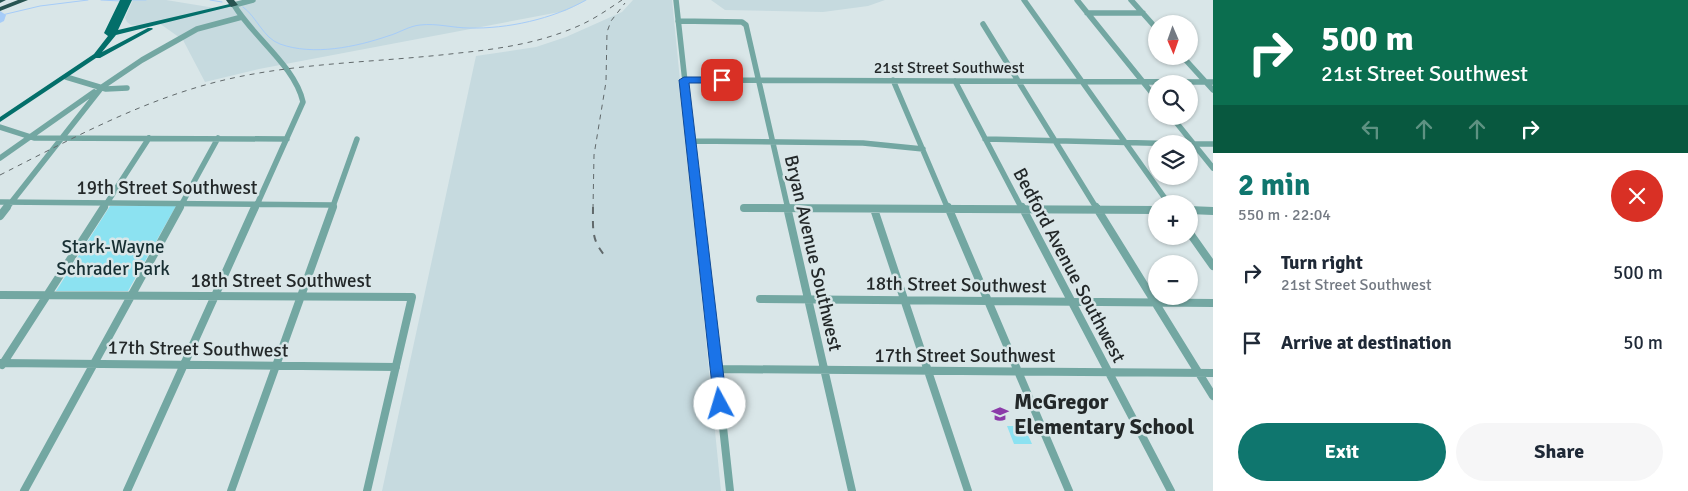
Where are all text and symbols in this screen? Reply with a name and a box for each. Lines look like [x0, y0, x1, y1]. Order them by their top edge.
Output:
north arrow [1148, 15, 1198, 65]
map controls [1148, 15, 1198, 305]
text: 500 m [1321, 17, 1414, 60]
icon: right [1238, 20, 1303, 85]
street label: 21st Street Southwest [874, 58, 1025, 78]
pin [701, 59, 743, 101]
text: 21st Street Southwest [1321, 60, 1528, 87]
icon: arrive [708, 66, 736, 94]
button: search [1148, 75, 1198, 125]
icon: left [1357, 115, 1385, 143]
icon: ahead [1410, 115, 1438, 143]
icon: ahead [1463, 115, 1491, 143]
icon: right [1516, 115, 1544, 143]
button: layers [1148, 135, 1198, 185]
street label: Bryan Avenue Southwest [779, 153, 847, 354]
street label: Bedford Avenue Southwest [1008, 164, 1131, 367]
text: 2 min [1238, 167, 1310, 204]
button: close [1611, 170, 1663, 222]
street label: 19th Street Southwest [77, 176, 258, 200]
button: + [1148, 195, 1198, 245]
text: 550 m · 22:04 [1238, 205, 1331, 225]
park label: Stark-Wayne Schrader Park [56, 235, 170, 281]
text: Turn right [1281, 251, 1363, 275]
button: − [1148, 255, 1198, 305]
icon: right [1238, 259, 1266, 287]
text: 500 m [1613, 261, 1663, 285]
street label: 18th Street Southwest [191, 269, 372, 293]
street label: 18th Street Southwest [865, 271, 1047, 299]
text: 21st Street Southwest [1281, 275, 1432, 295]
icon: arrive [1238, 329, 1266, 357]
text: Arrive at destination [1281, 331, 1452, 355]
text: 50 m [1623, 331, 1663, 355]
street label: 17th Street Southwest [107, 335, 289, 363]
street label: 17th Street Southwest [875, 344, 1056, 368]
position arrow [693, 377, 745, 429]
place label: McGregor Elementary School [1014, 388, 1194, 440]
school or university icon: McGregor Elementary School [990, 404, 1010, 424]
button: Exit [1238, 423, 1446, 481]
button: Share [1456, 423, 1663, 481]

